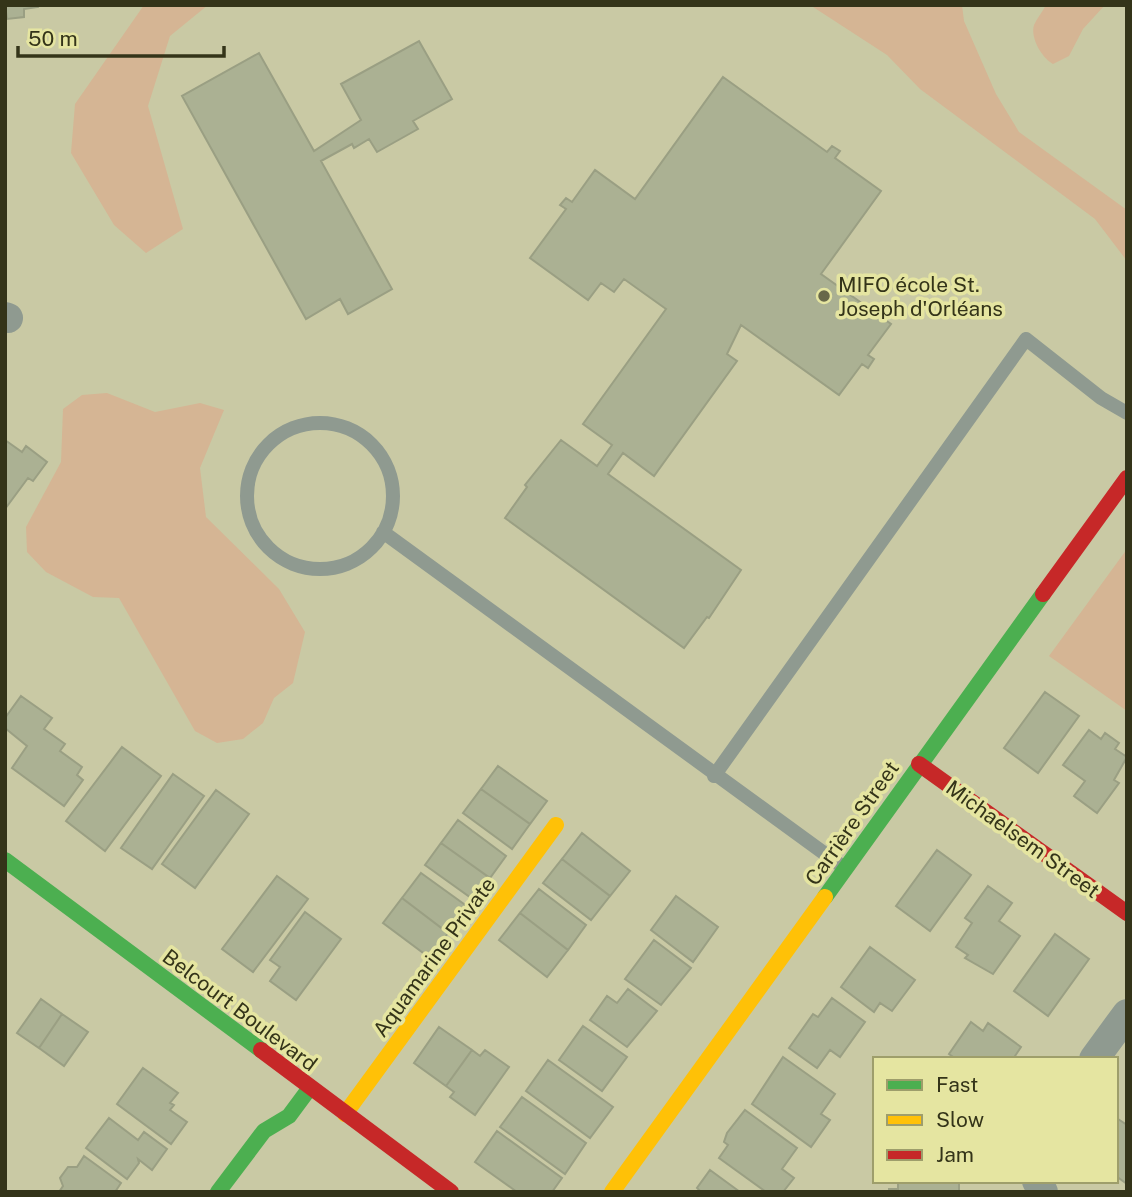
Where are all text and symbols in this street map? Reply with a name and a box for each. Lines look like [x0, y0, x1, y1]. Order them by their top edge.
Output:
scale bar [18, 14, 224, 58]
text: 50 m [28, 26, 78, 51]
place label: MIFO école St. Joseph d'Orléans [838, 272, 1003, 321]
marker: MIFO école St. Joseph d'Orléans [816, 288, 832, 304]
street label: Carrière Street [800, 756, 904, 890]
street label: Michaelsem Street [941, 775, 1105, 903]
street label: Aquamarine Private [368, 872, 500, 1042]
street label: Belcourt Boulevard [158, 944, 322, 1076]
legend [873, 1057, 1118, 1183]
text: Fast [936, 1072, 978, 1097]
text: Slow [936, 1107, 984, 1132]
text: Jam [936, 1142, 974, 1167]

